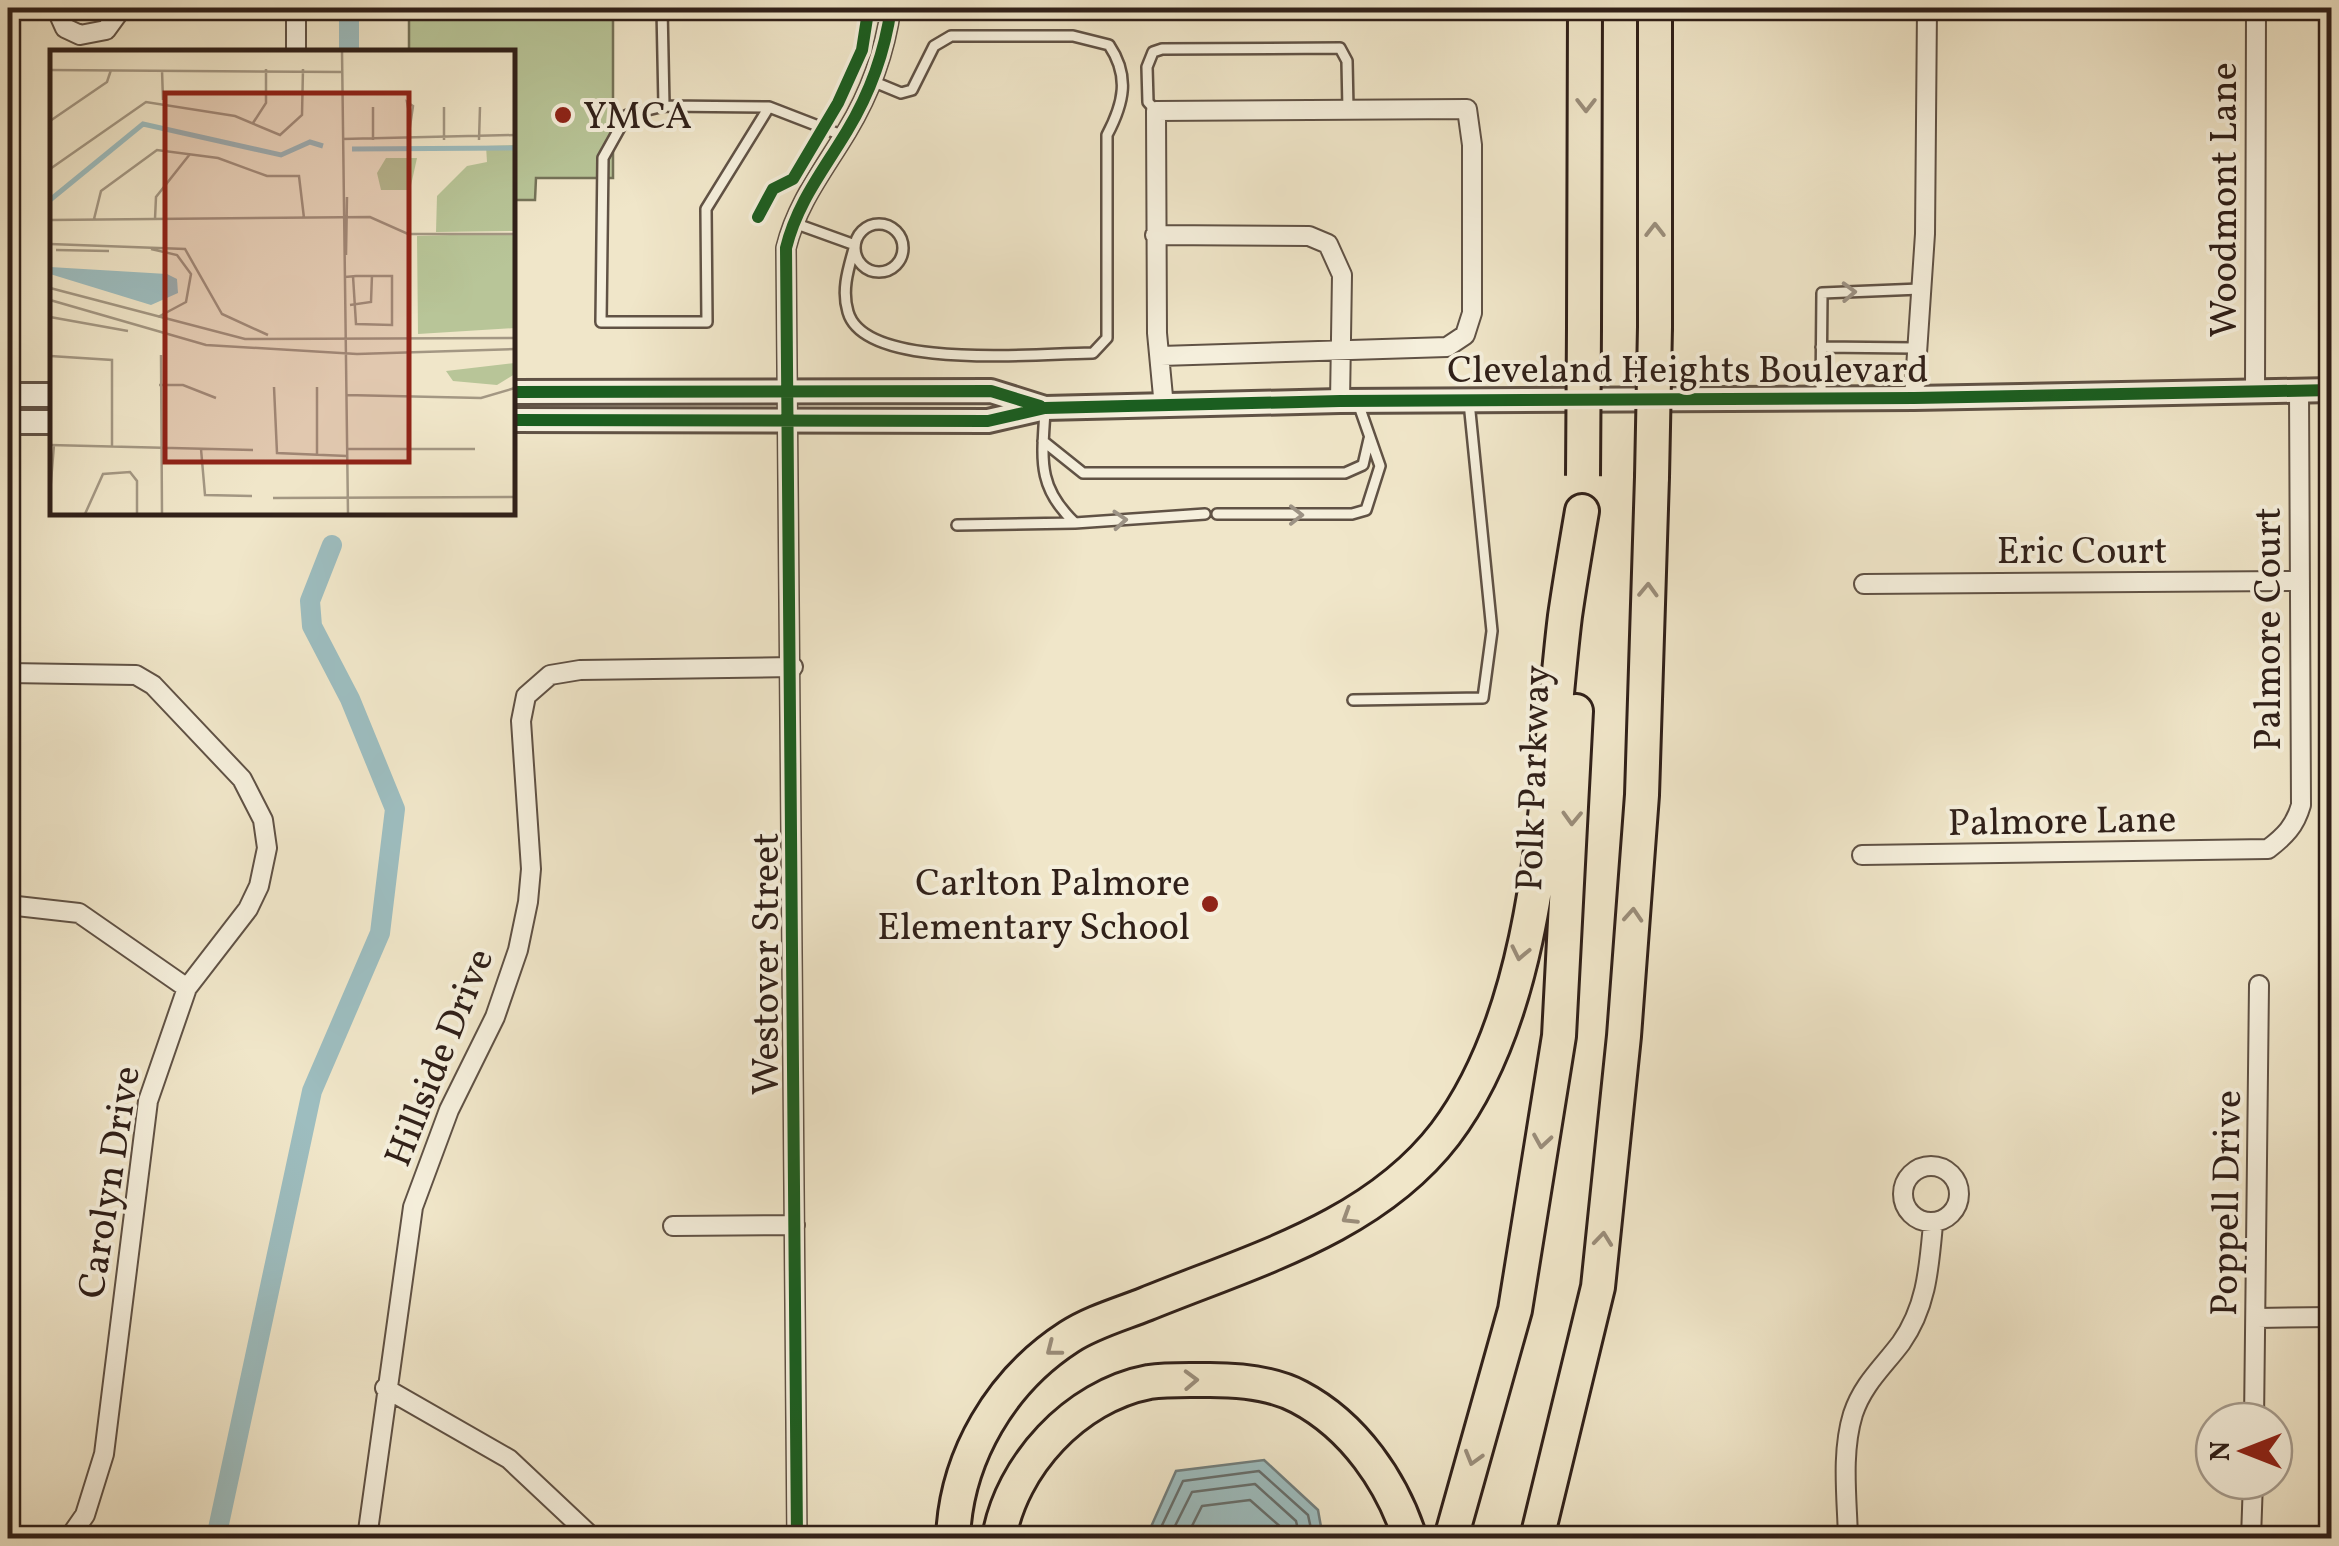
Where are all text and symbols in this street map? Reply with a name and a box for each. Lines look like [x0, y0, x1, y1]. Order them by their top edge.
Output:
inset map [50, 50, 515, 515]
street label: Woodmont Lane [2200, 62, 2253, 338]
place label: YMCA [583, 92, 692, 145]
one-way arrow [1575, 98, 1597, 113]
marker: YMCA [552, 104, 574, 126]
one-way arrow [1644, 221, 1666, 236]
one-way arrow [1841, 282, 1857, 303]
street label: Cleveland Heights Boulevard [1447, 346, 1929, 399]
one-way arrow [1290, 504, 1305, 526]
street label: Palmore Court [2244, 507, 2297, 751]
one-way arrow [1112, 510, 1128, 531]
street label: Eric Court [1997, 527, 2167, 580]
one-way arrow [1638, 582, 1659, 598]
street label: Polk Parkway [1505, 664, 1566, 892]
street label: Palmore Lane [1947, 795, 2177, 852]
one-way arrow [1562, 811, 1583, 827]
street label: Westover Street [742, 833, 795, 1095]
place label: Carlton Palmore Elementary School [877, 859, 1190, 956]
marker: Carlton Palmore Elementary School [1199, 893, 1221, 915]
one-way arrow [1622, 907, 1643, 923]
street label: Hillside Drive [374, 942, 509, 1175]
one-way arrow [1510, 945, 1531, 962]
street label: Carolyn Drive [67, 1063, 156, 1302]
street label: Poppell Drive [2200, 1090, 2257, 1317]
one-way arrow [1532, 1133, 1553, 1150]
one-way arrow [1341, 1204, 1359, 1223]
one-way arrow [1592, 1230, 1614, 1246]
one-way arrow [1046, 1338, 1064, 1355]
one-way arrow [1184, 1370, 1200, 1391]
north arrow [2194, 1401, 2294, 1501]
text: N [2202, 1441, 2241, 1461]
one-way arrow [1464, 1449, 1485, 1467]

